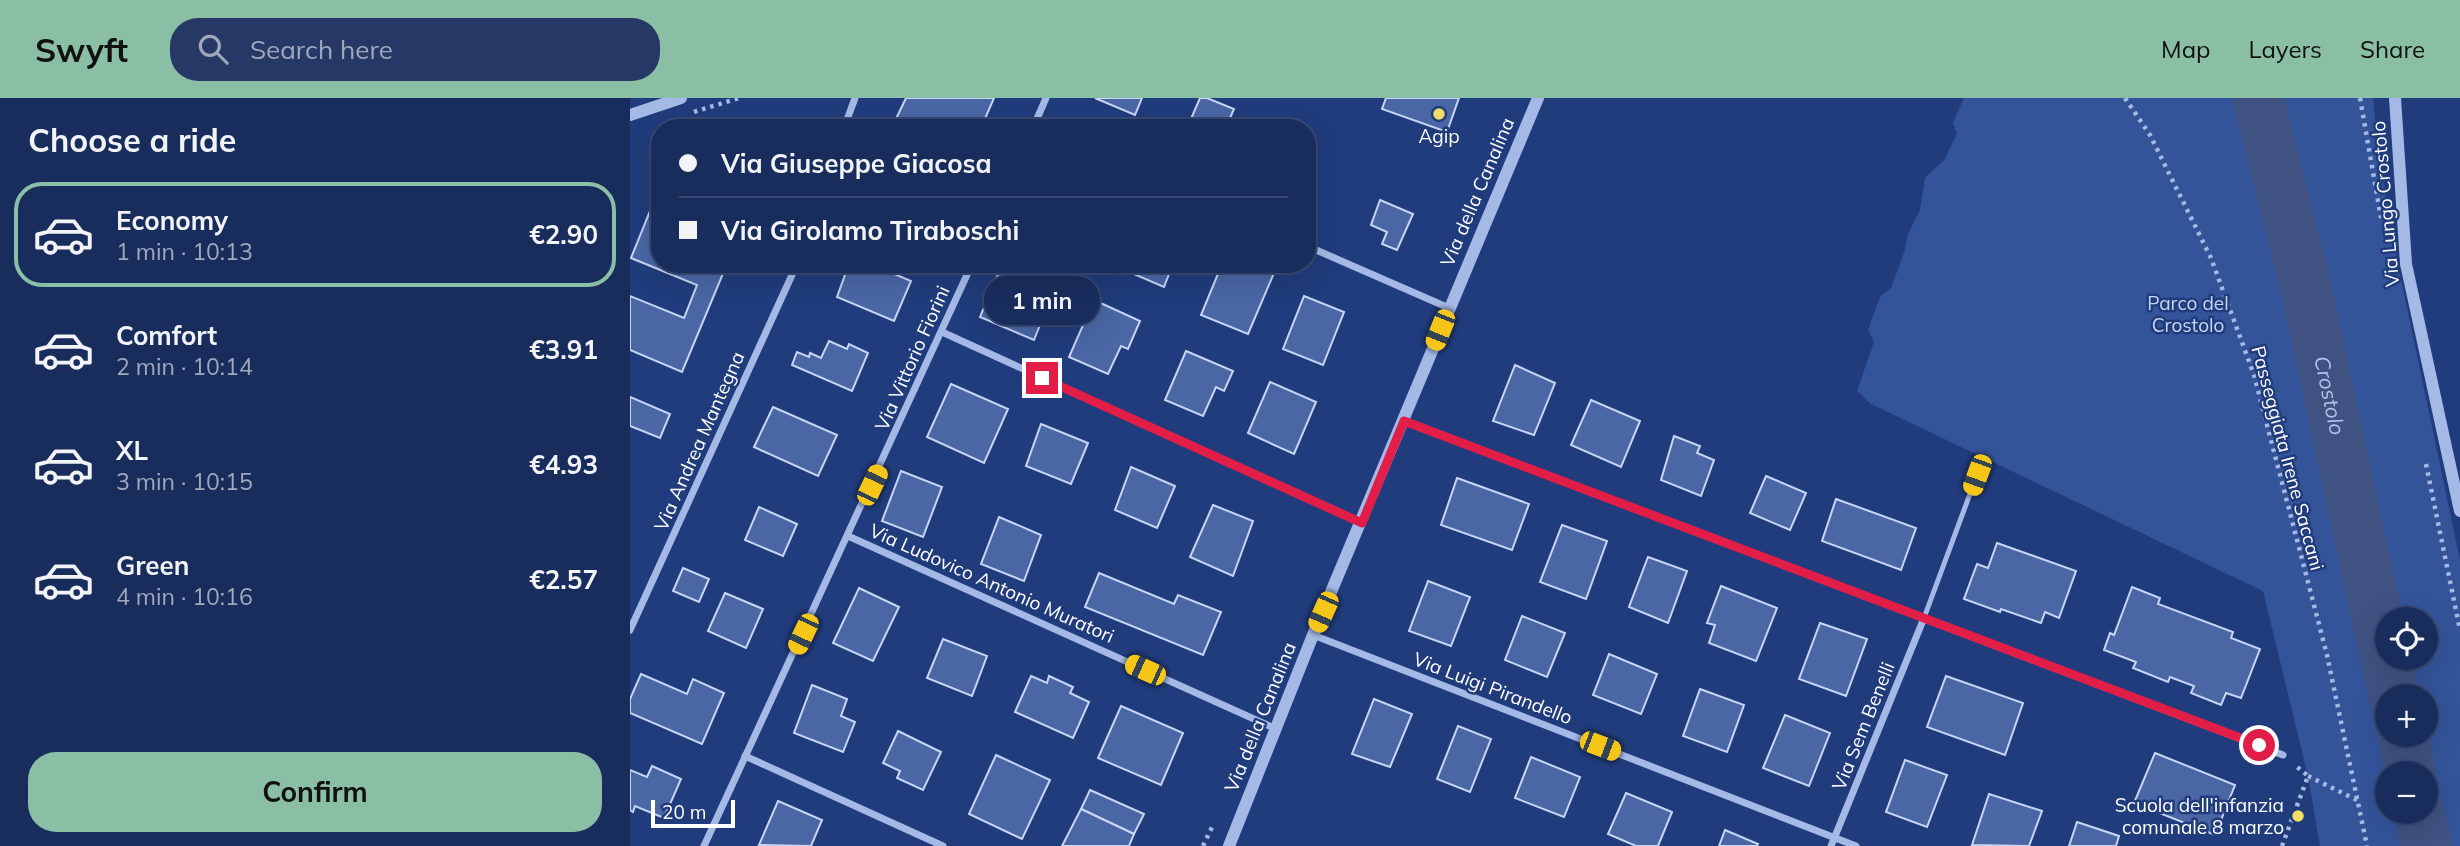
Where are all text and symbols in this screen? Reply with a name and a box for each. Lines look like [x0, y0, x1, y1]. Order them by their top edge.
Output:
search box [170, 18, 660, 81]
text: Swyft [35, 29, 128, 70]
icon: search [194, 30, 232, 68]
text: Search here [250, 33, 393, 66]
text: Map [2161, 34, 2210, 64]
text: Layers [2248, 34, 2322, 64]
text: Share [2360, 34, 2425, 64]
marker: Agip [1431, 106, 1447, 122]
street label: Via della Canalina [1435, 114, 1519, 270]
text: Choose a ride [28, 120, 236, 160]
street label: Via Lungo Crostolo [2366, 120, 2404, 288]
place label: Agip [1418, 124, 1460, 148]
text: Via Giuseppe Giacosa [721, 147, 992, 180]
icon: car [32, 203, 95, 266]
text: Economy [116, 204, 228, 237]
text: Via Girolamo Tiraboschi [721, 214, 1019, 247]
text: €2.90 [529, 218, 598, 251]
text: 1 min · 10:13 [116, 237, 253, 266]
callout: 1 min [984, 276, 1100, 326]
street label: Via Vittorio Fiorini [869, 282, 955, 434]
text: 1 min [1012, 286, 1072, 315]
park label: Parco del Crostolo [2147, 291, 2229, 337]
car [1423, 307, 1458, 353]
icon: car [32, 318, 95, 381]
text: Comfort [116, 319, 217, 352]
text: €3.91 [529, 333, 598, 366]
street label: Passeggiata Irene Saccani [2246, 343, 2330, 573]
street label: Via Andrea Mantegna [649, 348, 749, 534]
text: 2 min · 10:14 [116, 352, 253, 381]
water label: Crostolo [2309, 353, 2351, 437]
route end [1026, 362, 1058, 394]
icon: car [32, 433, 95, 496]
text: XL [116, 434, 148, 467]
text: €4.93 [529, 448, 598, 481]
car [1960, 452, 1995, 498]
car [854, 462, 891, 508]
text: 3 min · 10:15 [116, 467, 253, 496]
street label: Via Ludovico Antonio Muratori [866, 518, 1118, 648]
icon: car [32, 548, 95, 611]
text: Green [116, 549, 189, 582]
text: €2.57 [529, 563, 598, 596]
text: 4 min · 10:16 [116, 582, 253, 611]
car [1305, 589, 1342, 635]
map controls [2375, 607, 2438, 824]
button: locate [2375, 607, 2438, 670]
car [785, 611, 822, 657]
street label: Via della Canalina [1219, 639, 1301, 795]
street label: Via Luigi Pirandello [1410, 647, 1576, 729]
car [1122, 652, 1169, 688]
street label: Via Sem Benelli [1826, 658, 1900, 794]
button: + [2375, 684, 2438, 747]
car [1577, 729, 1624, 763]
route start [2243, 729, 2275, 761]
button: Confirm [28, 752, 602, 832]
button: − [2375, 761, 2438, 824]
place label: Scuola dell'infanzia comunale 8 marzo [2115, 793, 2284, 839]
scale bar [651, 797, 735, 829]
text: 20 m [662, 800, 706, 824]
marker: Scuola dell'infanzia comunale 8 marzo [2290, 808, 2306, 824]

